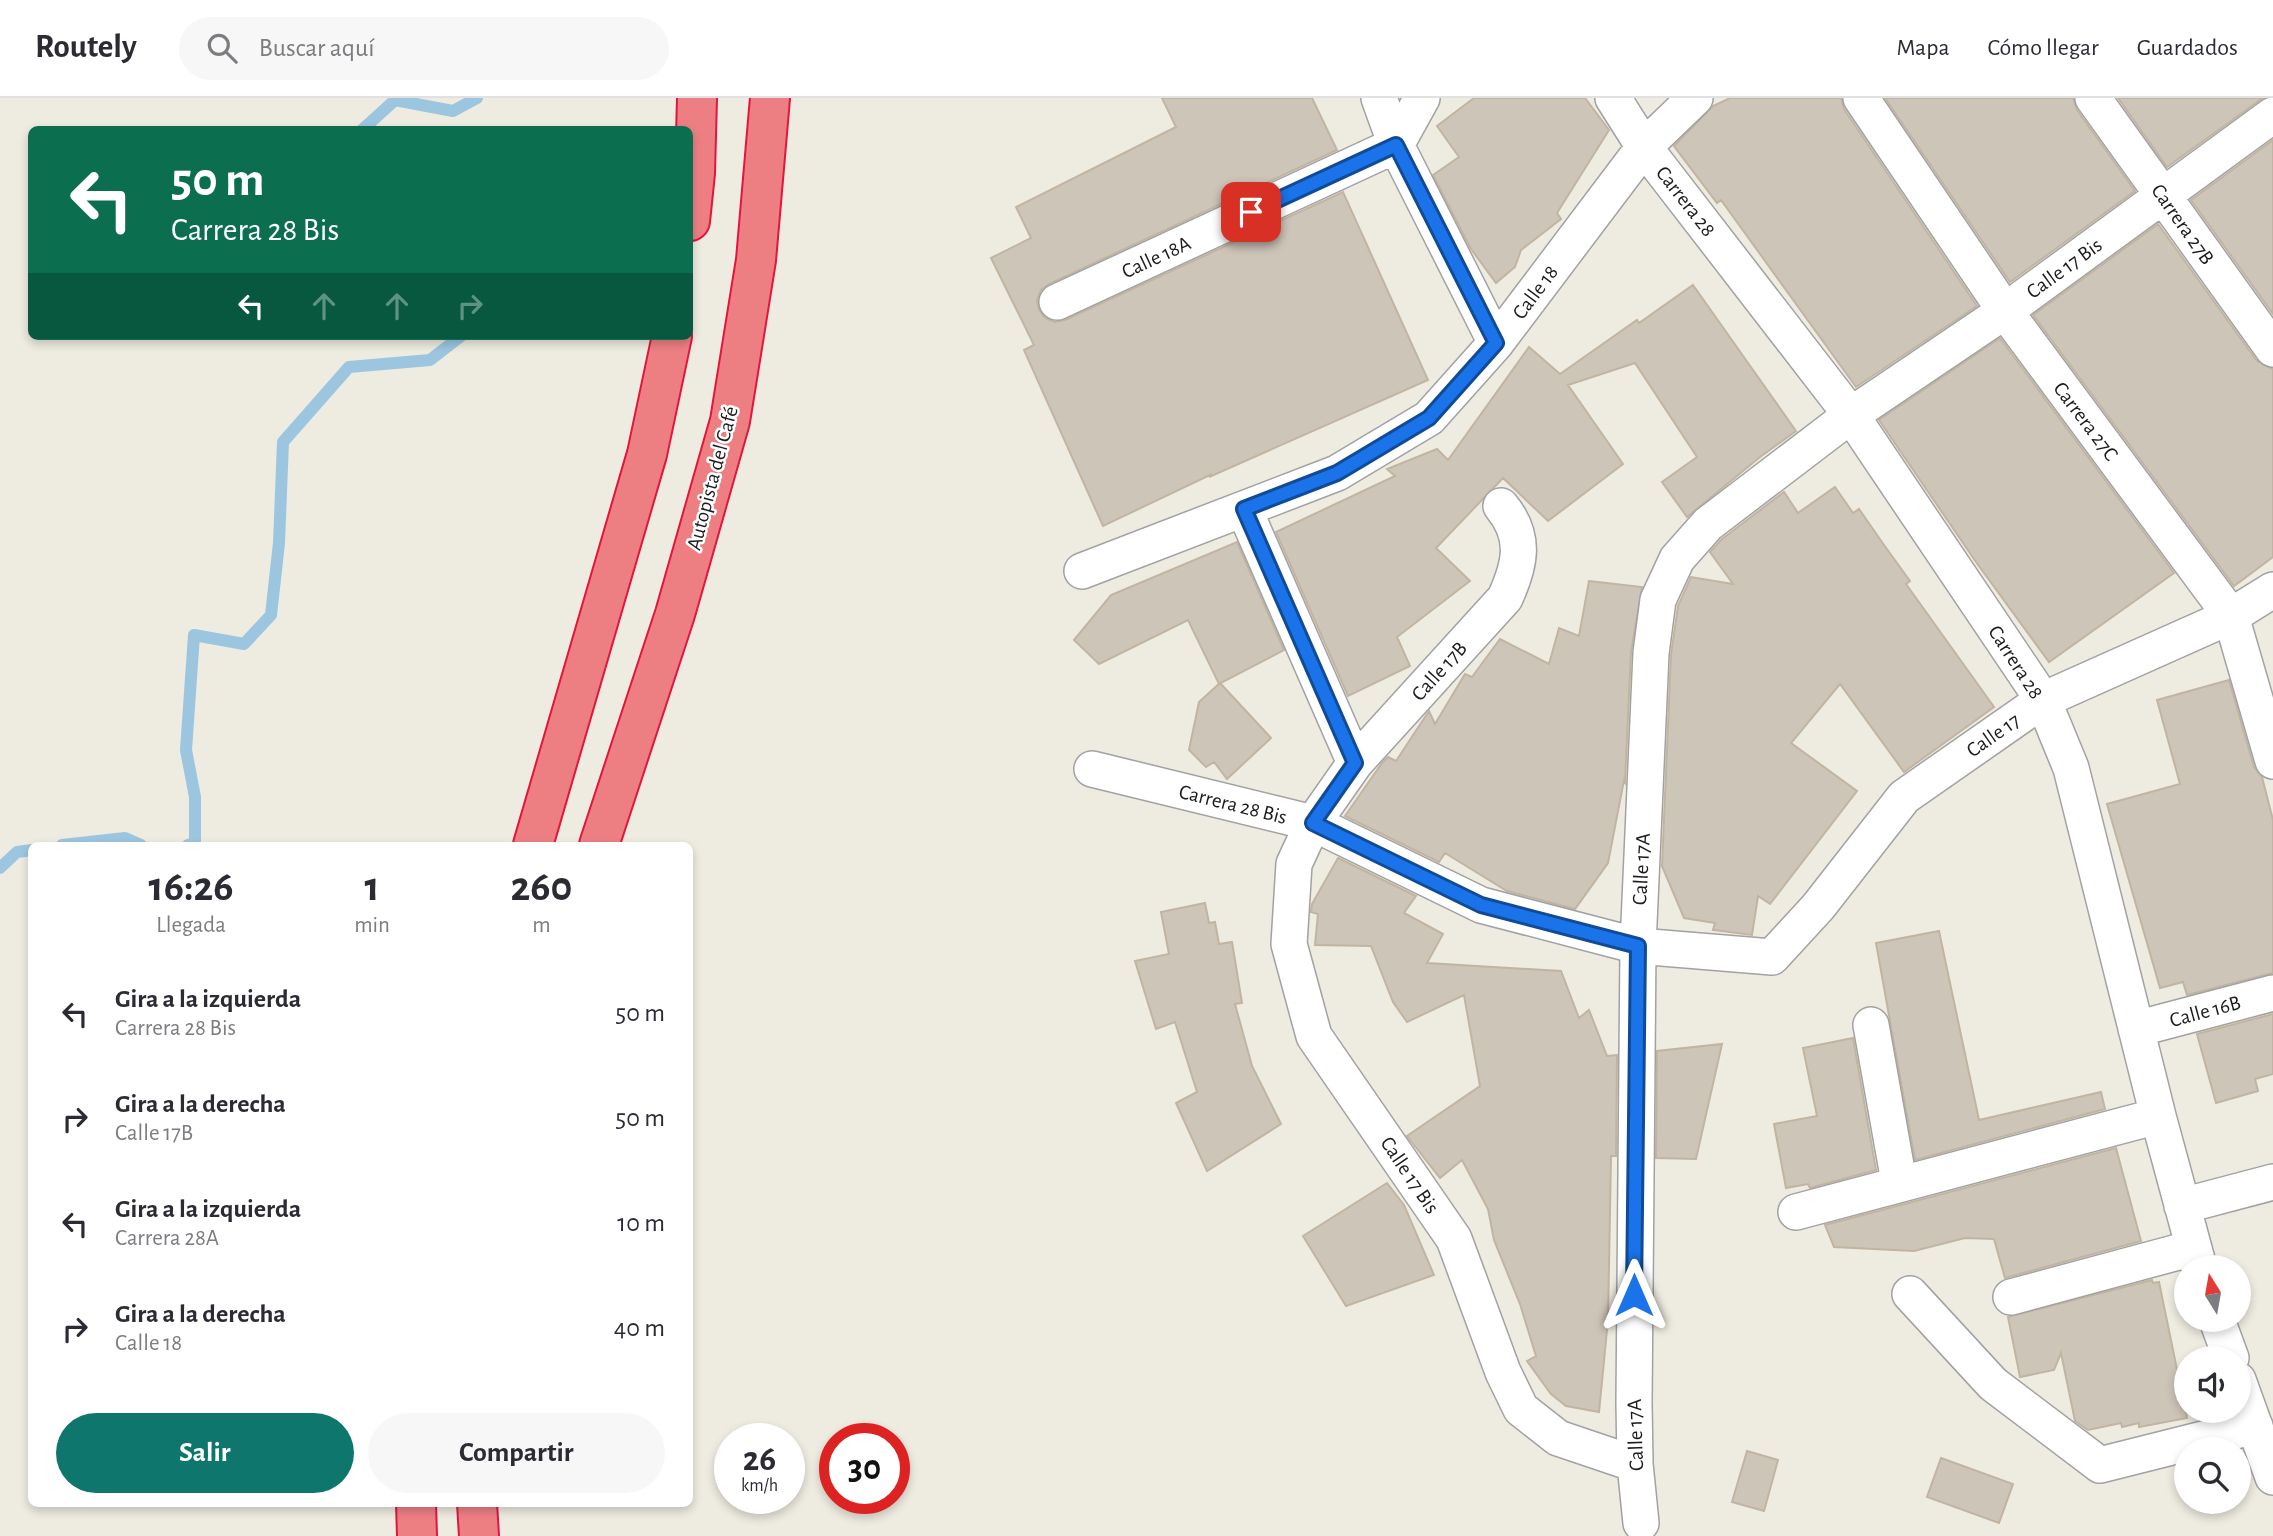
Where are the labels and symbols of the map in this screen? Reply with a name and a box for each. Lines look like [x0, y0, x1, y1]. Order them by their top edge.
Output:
street label: Carrera 28 [1652, 162, 1719, 240]
street label: Carrera 27B [2147, 180, 2218, 268]
pin [1221, 182, 1281, 242]
street label: Calle 18A [1118, 232, 1194, 282]
street label: Calle 17 Bis [2023, 234, 2106, 303]
street label: Calle 18 [1509, 261, 1562, 323]
street label: Carrera 27C [2049, 378, 2122, 465]
street label: Autopista del Café [683, 404, 742, 552]
street label: Carrera 28 [1984, 622, 2047, 703]
street label: Calle 17B [1408, 638, 1471, 705]
street label: Calle 17 [1963, 709, 2024, 761]
street label: Carrera 28 Bis [1177, 781, 1289, 828]
street label: Calle 17A [1629, 832, 1654, 906]
street label: Calle 16B [2167, 992, 2243, 1031]
street label: Calle 17 Bis [1376, 1133, 1443, 1218]
north arrow [2174, 1255, 2250, 1332]
position arrow [1597, 1258, 1671, 1332]
street label: Calle 17A [1624, 1399, 1647, 1471]
speed limit sign: 30 [819, 1423, 910, 1514]

